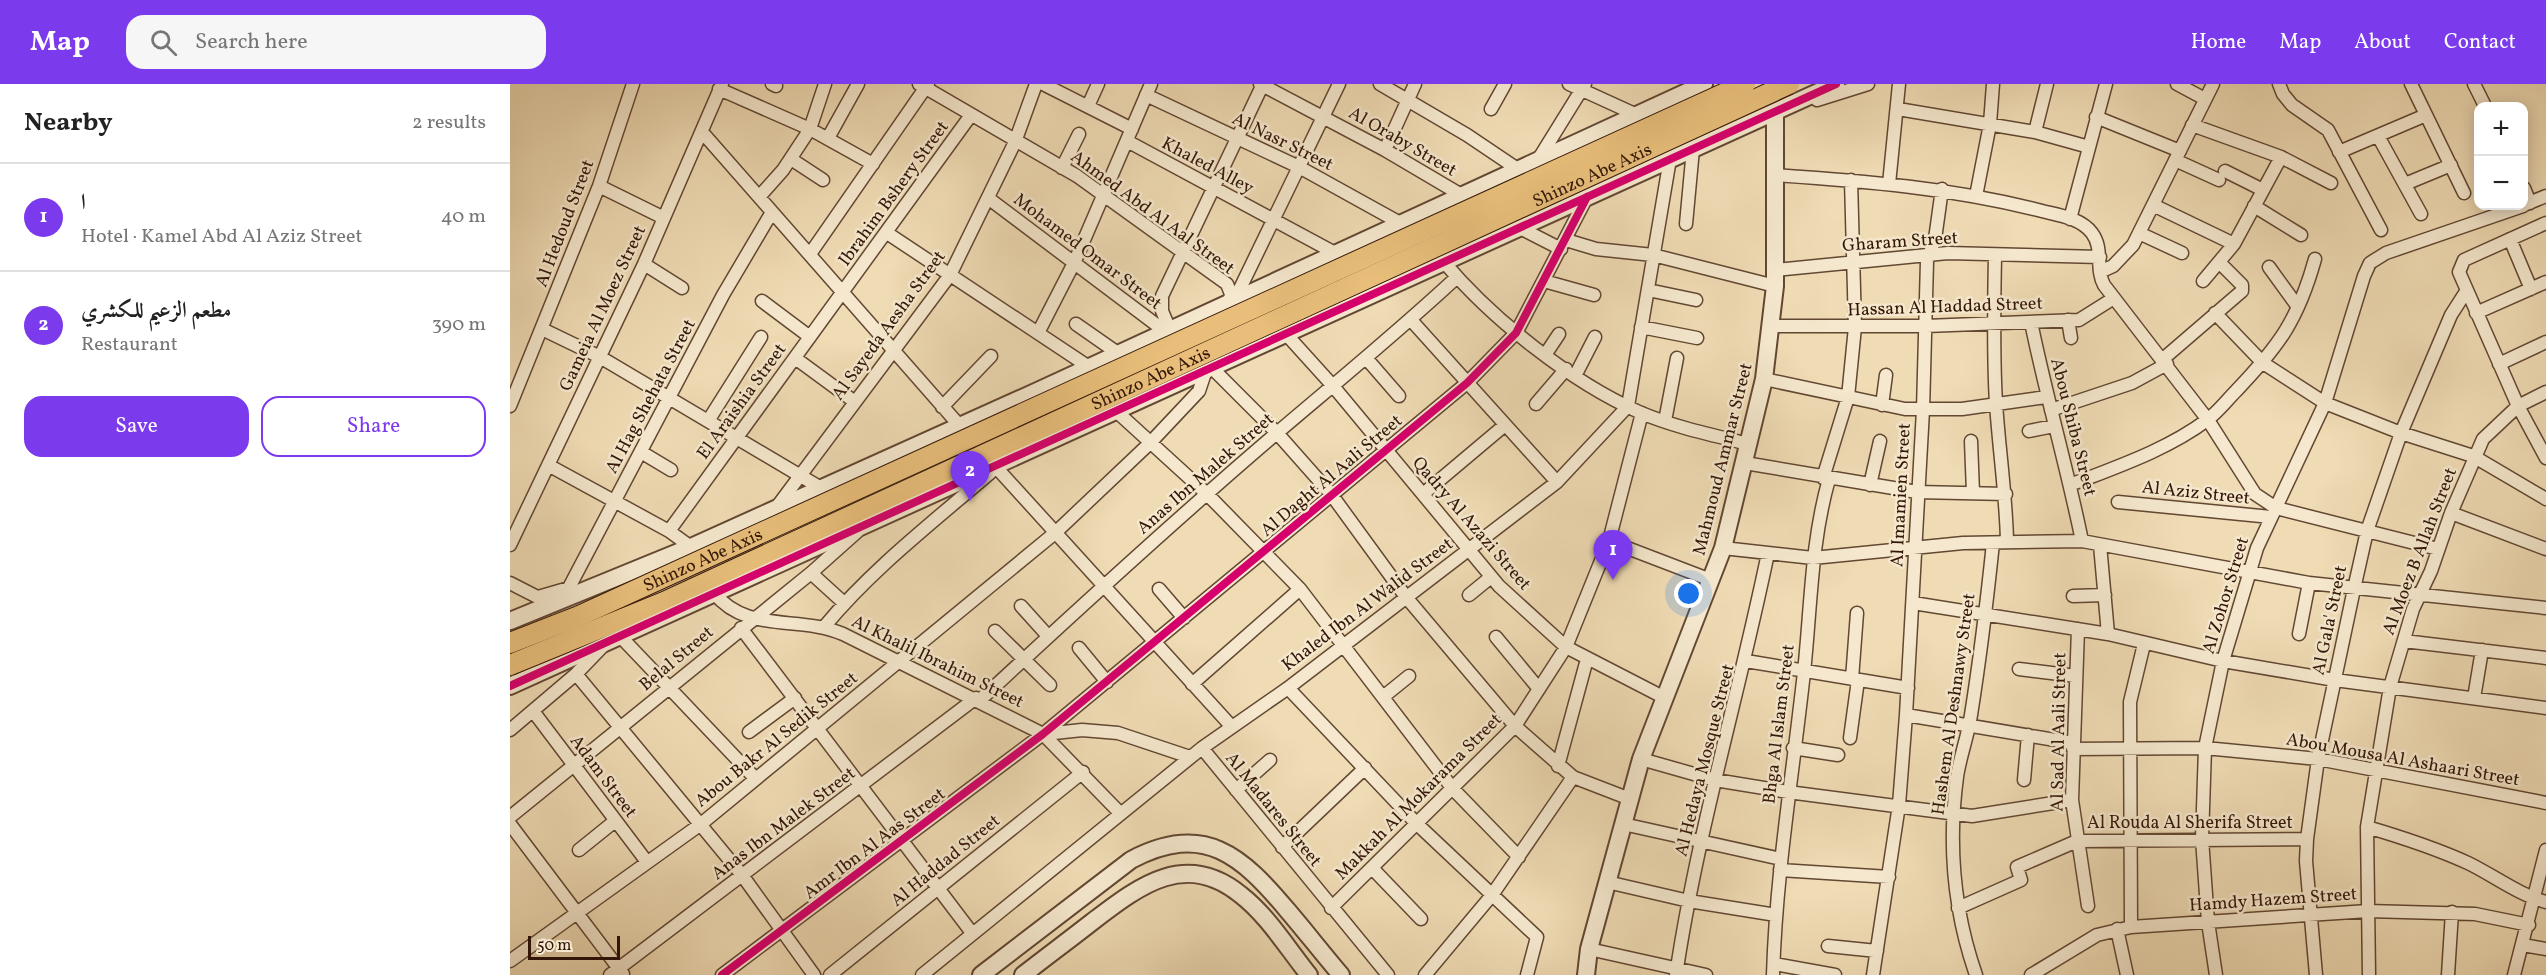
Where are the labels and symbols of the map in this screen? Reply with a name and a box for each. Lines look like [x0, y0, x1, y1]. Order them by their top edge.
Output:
street label: Al Oraby Street [1344, 101, 1461, 183]
street label: Al Nasr Street [1227, 107, 1337, 178]
street label: Ibrahim Bshery Street [833, 116, 955, 272]
street label: Khaled Alley [1157, 132, 1258, 201]
street label: Shinzo Abe Axis [1529, 138, 1656, 214]
street label: Ahmed Abd Al Aal Street [1065, 145, 1239, 281]
street label: Al Hedoud Street [530, 156, 601, 291]
street label: Mohamed Omar Street [1008, 188, 1167, 316]
street label: Gameia Al Moez Street [554, 222, 653, 396]
street label: Gharam Street [1841, 226, 1959, 259]
street label: Al Sayeda Aesha Street [826, 246, 952, 406]
street label: Hassan Al Haddad Street [1847, 292, 2043, 323]
street label: Al Hag Shehata Street [600, 315, 703, 478]
street label: El Araishia Street [692, 339, 793, 465]
street label: Shinzo Abe Axis [1087, 341, 1215, 418]
street label: Abou Shiba Street [2043, 356, 2102, 499]
street label: Mahmoud Ammar Street [1687, 360, 1759, 558]
street label: Anas Ibn Malek Street [1132, 407, 1280, 541]
street label: Al Daght Al Aali Street [1256, 409, 1408, 543]
street label: Al Imamien Street [1885, 422, 1918, 568]
pin: 2 [950, 452, 990, 501]
street label: Qadry Al Azazi Street [1406, 452, 1536, 596]
street label: Al Moez B Allah Street [2377, 464, 2464, 639]
street label: Al Aziz Street [2141, 475, 2251, 512]
street label: Shinzo Abe Axis [639, 523, 767, 599]
pin: 1 [1594, 530, 1632, 580]
street label: Khaled Ibn Al Walid Street [1277, 532, 1459, 678]
street label: Al Zohor Street [2197, 534, 2256, 657]
street label: Al Gala' Street [2307, 563, 2354, 677]
your location [1674, 579, 1703, 608]
street label: Hashem Al Deshnawy Street [1927, 592, 1982, 817]
street label: Al Khalil Ibrahim Street [847, 610, 1028, 715]
street label: Belal Street [634, 621, 720, 698]
street label: Bhga Al Islam Street [1757, 643, 1802, 805]
street label: Al Sad Al Aali Street [2046, 652, 2073, 812]
street label: Al Hedaya Mosque Street [1669, 661, 1741, 859]
street label: Abou Bakr Al Sedik Street [690, 666, 864, 814]
street label: Makkah Al Mokarama Street [1330, 708, 1508, 886]
street label: Abou Mousa Al Ashaari Street [2284, 728, 2521, 793]
street label: Adam Street [563, 730, 642, 824]
street label: Al Madares Street [1219, 747, 1327, 873]
street label: Anas Ibn Malek Street [707, 762, 861, 887]
street label: Amr Ibn Al Aas Street [799, 782, 951, 906]
street label: Al Haddad Street [886, 809, 1006, 913]
street label: Al Rouda Al Sherifa Street [2087, 811, 2293, 836]
street label: Hamdy Hazem Street [2188, 882, 2358, 919]
scale bar [528, 933, 620, 960]

